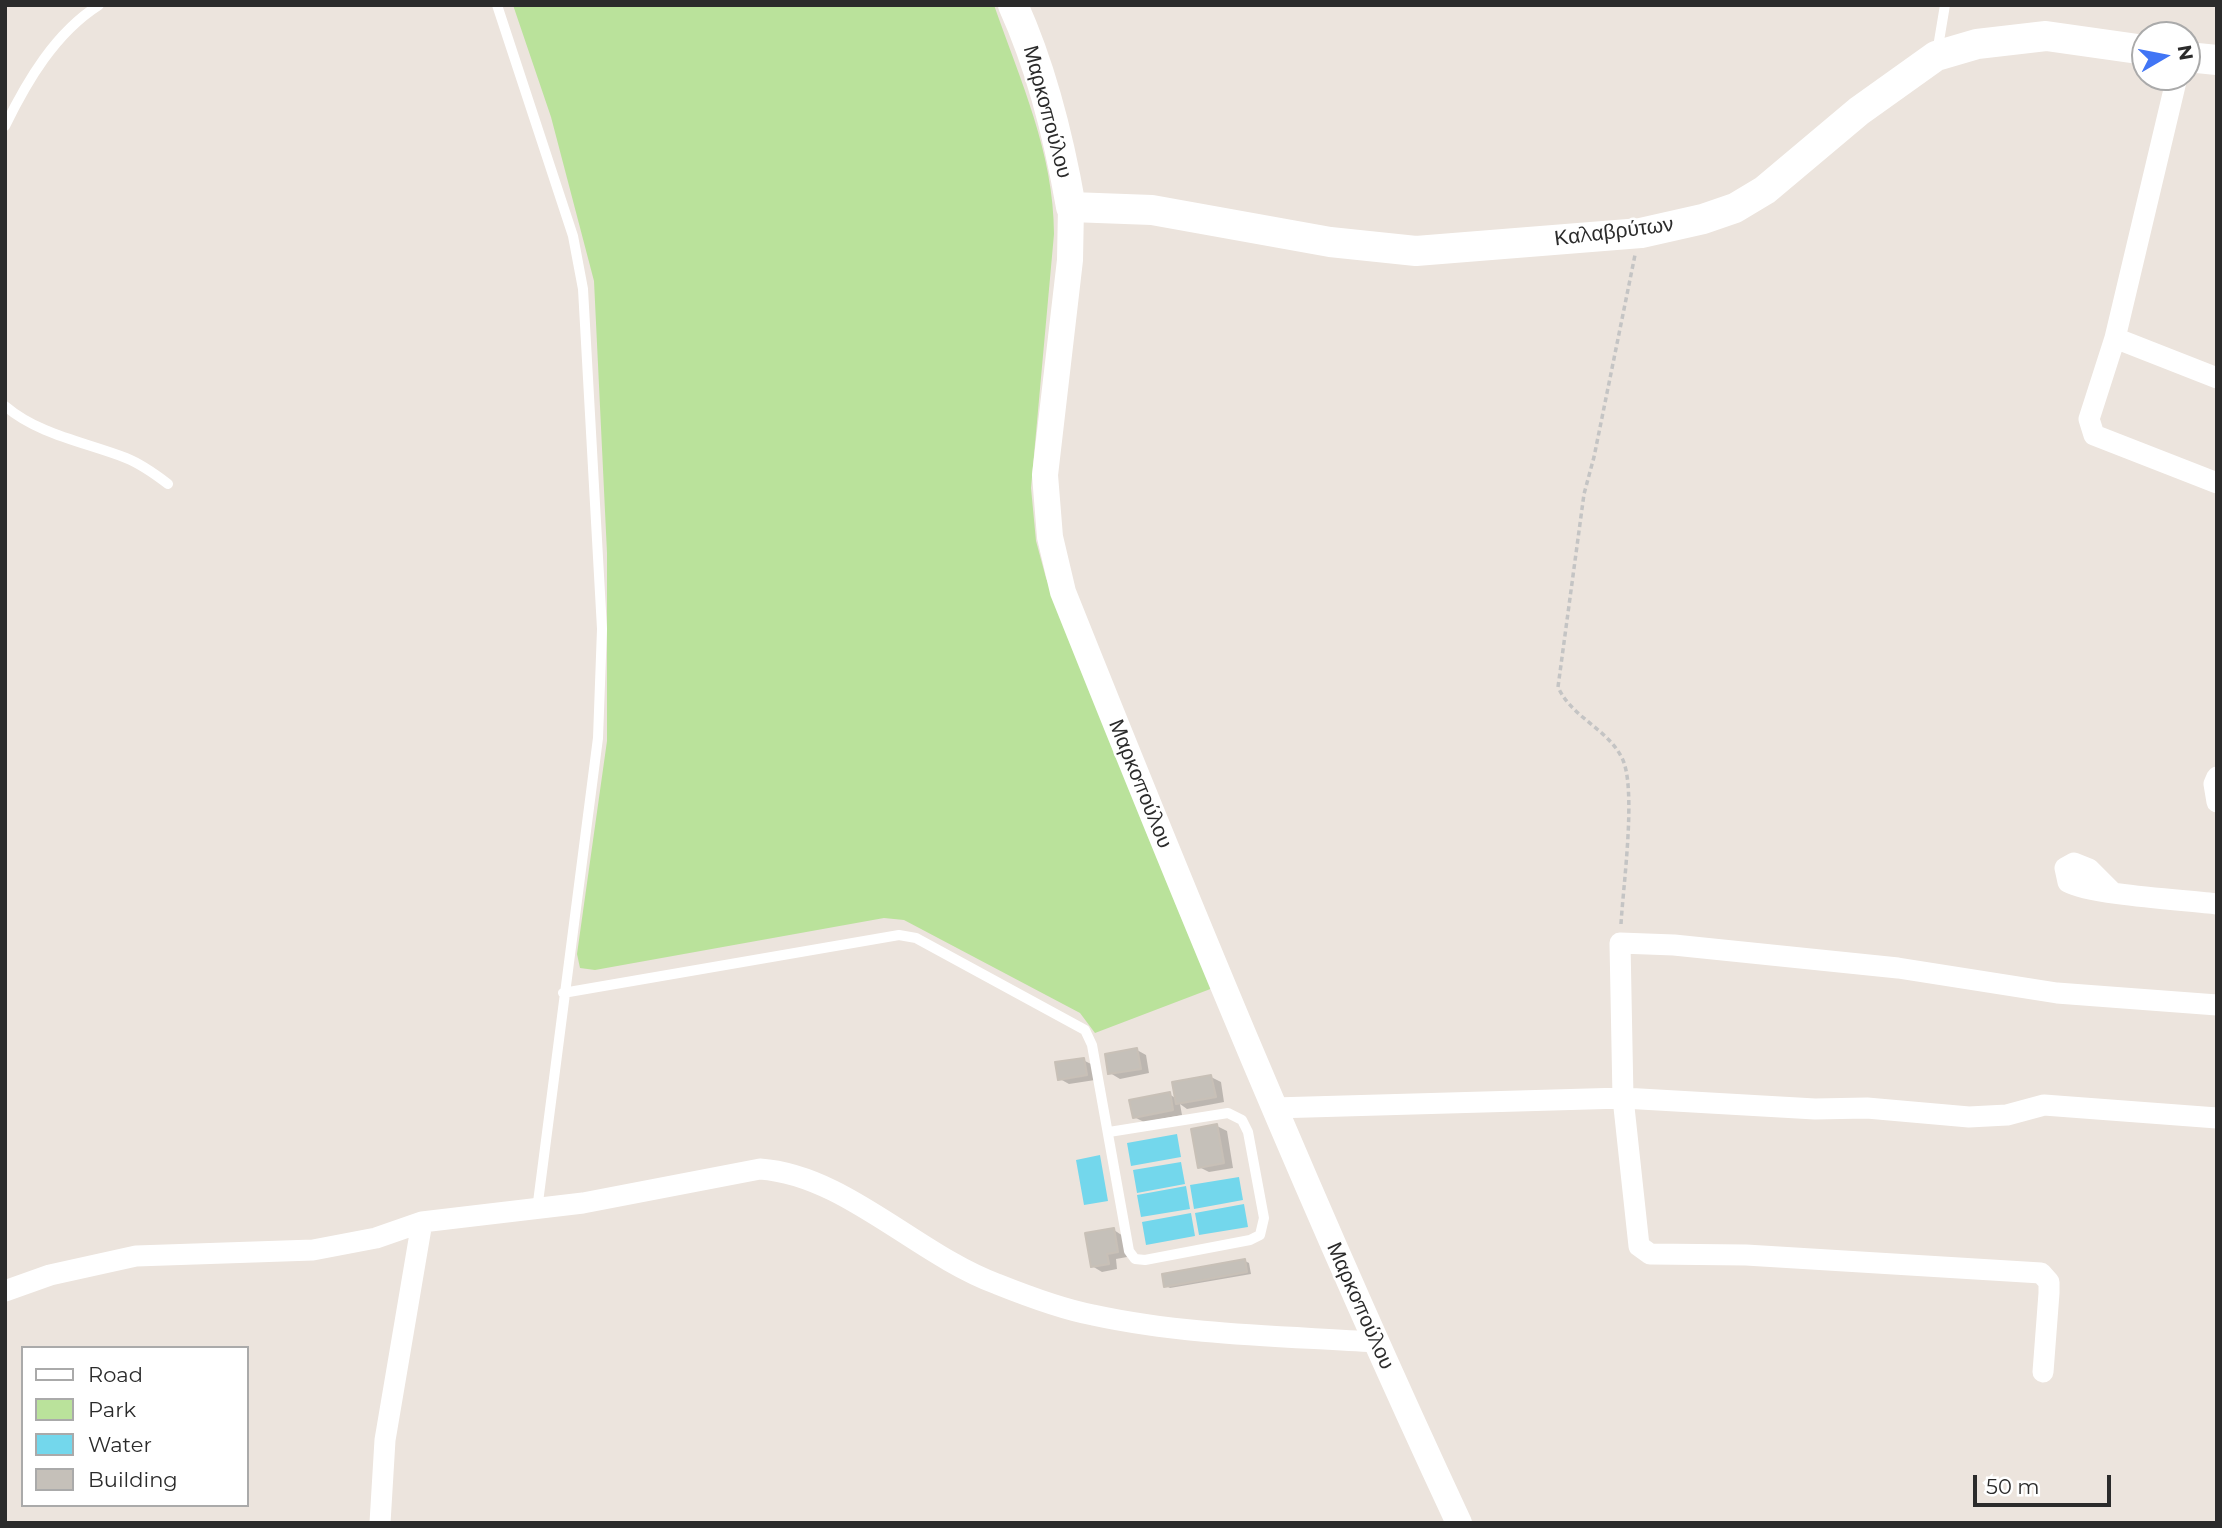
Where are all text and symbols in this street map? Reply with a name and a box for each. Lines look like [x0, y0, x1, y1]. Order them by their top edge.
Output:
north arrow [2131, 21, 2201, 91]
street label: Μαρκοπούλου [1017, 43, 1077, 181]
text: N [2173, 43, 2198, 62]
street label: Καλαβρύτων [1553, 212, 1675, 252]
street label: Μαρκοπούλου [1103, 716, 1177, 852]
street label: Μαρκοπούλου [1321, 1239, 1399, 1373]
legend [21, 1346, 248, 1507]
text: Road [88, 1362, 143, 1387]
text: Park [88, 1397, 136, 1422]
text: Water [88, 1432, 152, 1457]
scale bar [1977, 1462, 2115, 1506]
text: Building [88, 1467, 178, 1492]
text: 50 m [1986, 1474, 2040, 1499]

